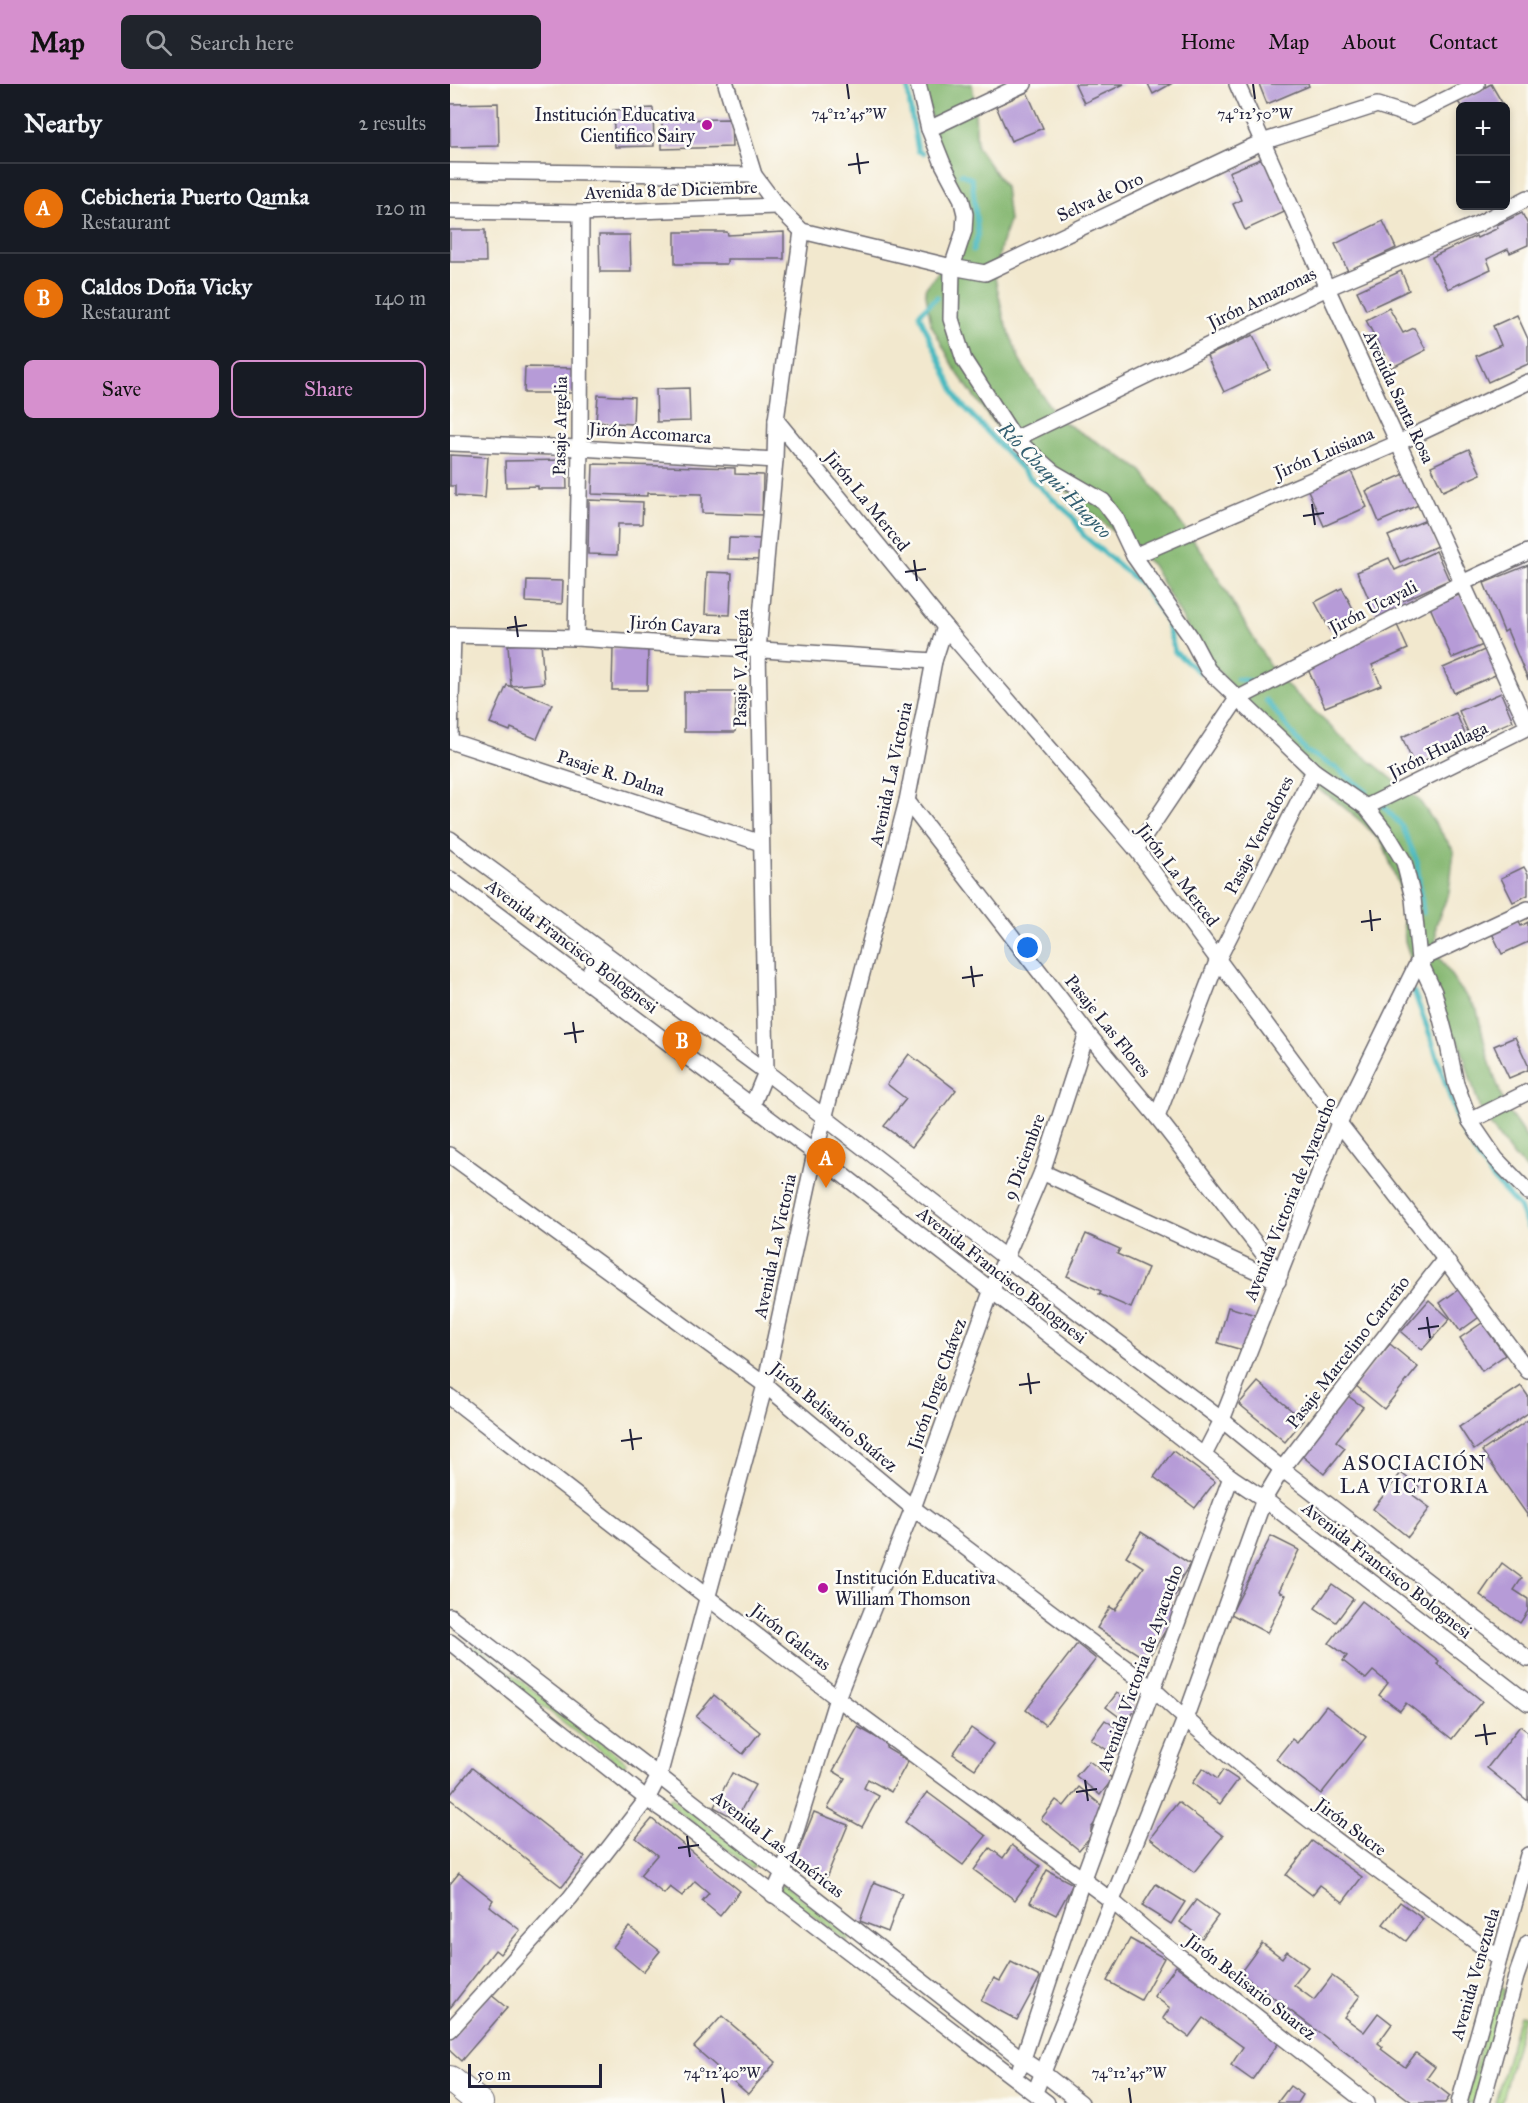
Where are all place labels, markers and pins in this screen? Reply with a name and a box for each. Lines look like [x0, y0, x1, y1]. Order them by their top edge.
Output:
place label: Institución Educativa Cientifico Sairy [534, 104, 696, 147]
marker: Institución Educativa Cientifico Sairy [700, 118, 714, 132]
pin: B [662, 1022, 702, 1071]
pin: A [806, 1138, 845, 1188]
place label: Institución Educativa William Thomson [835, 1567, 996, 1610]
marker: Institución Educativa William Thomson [816, 1581, 830, 1595]

